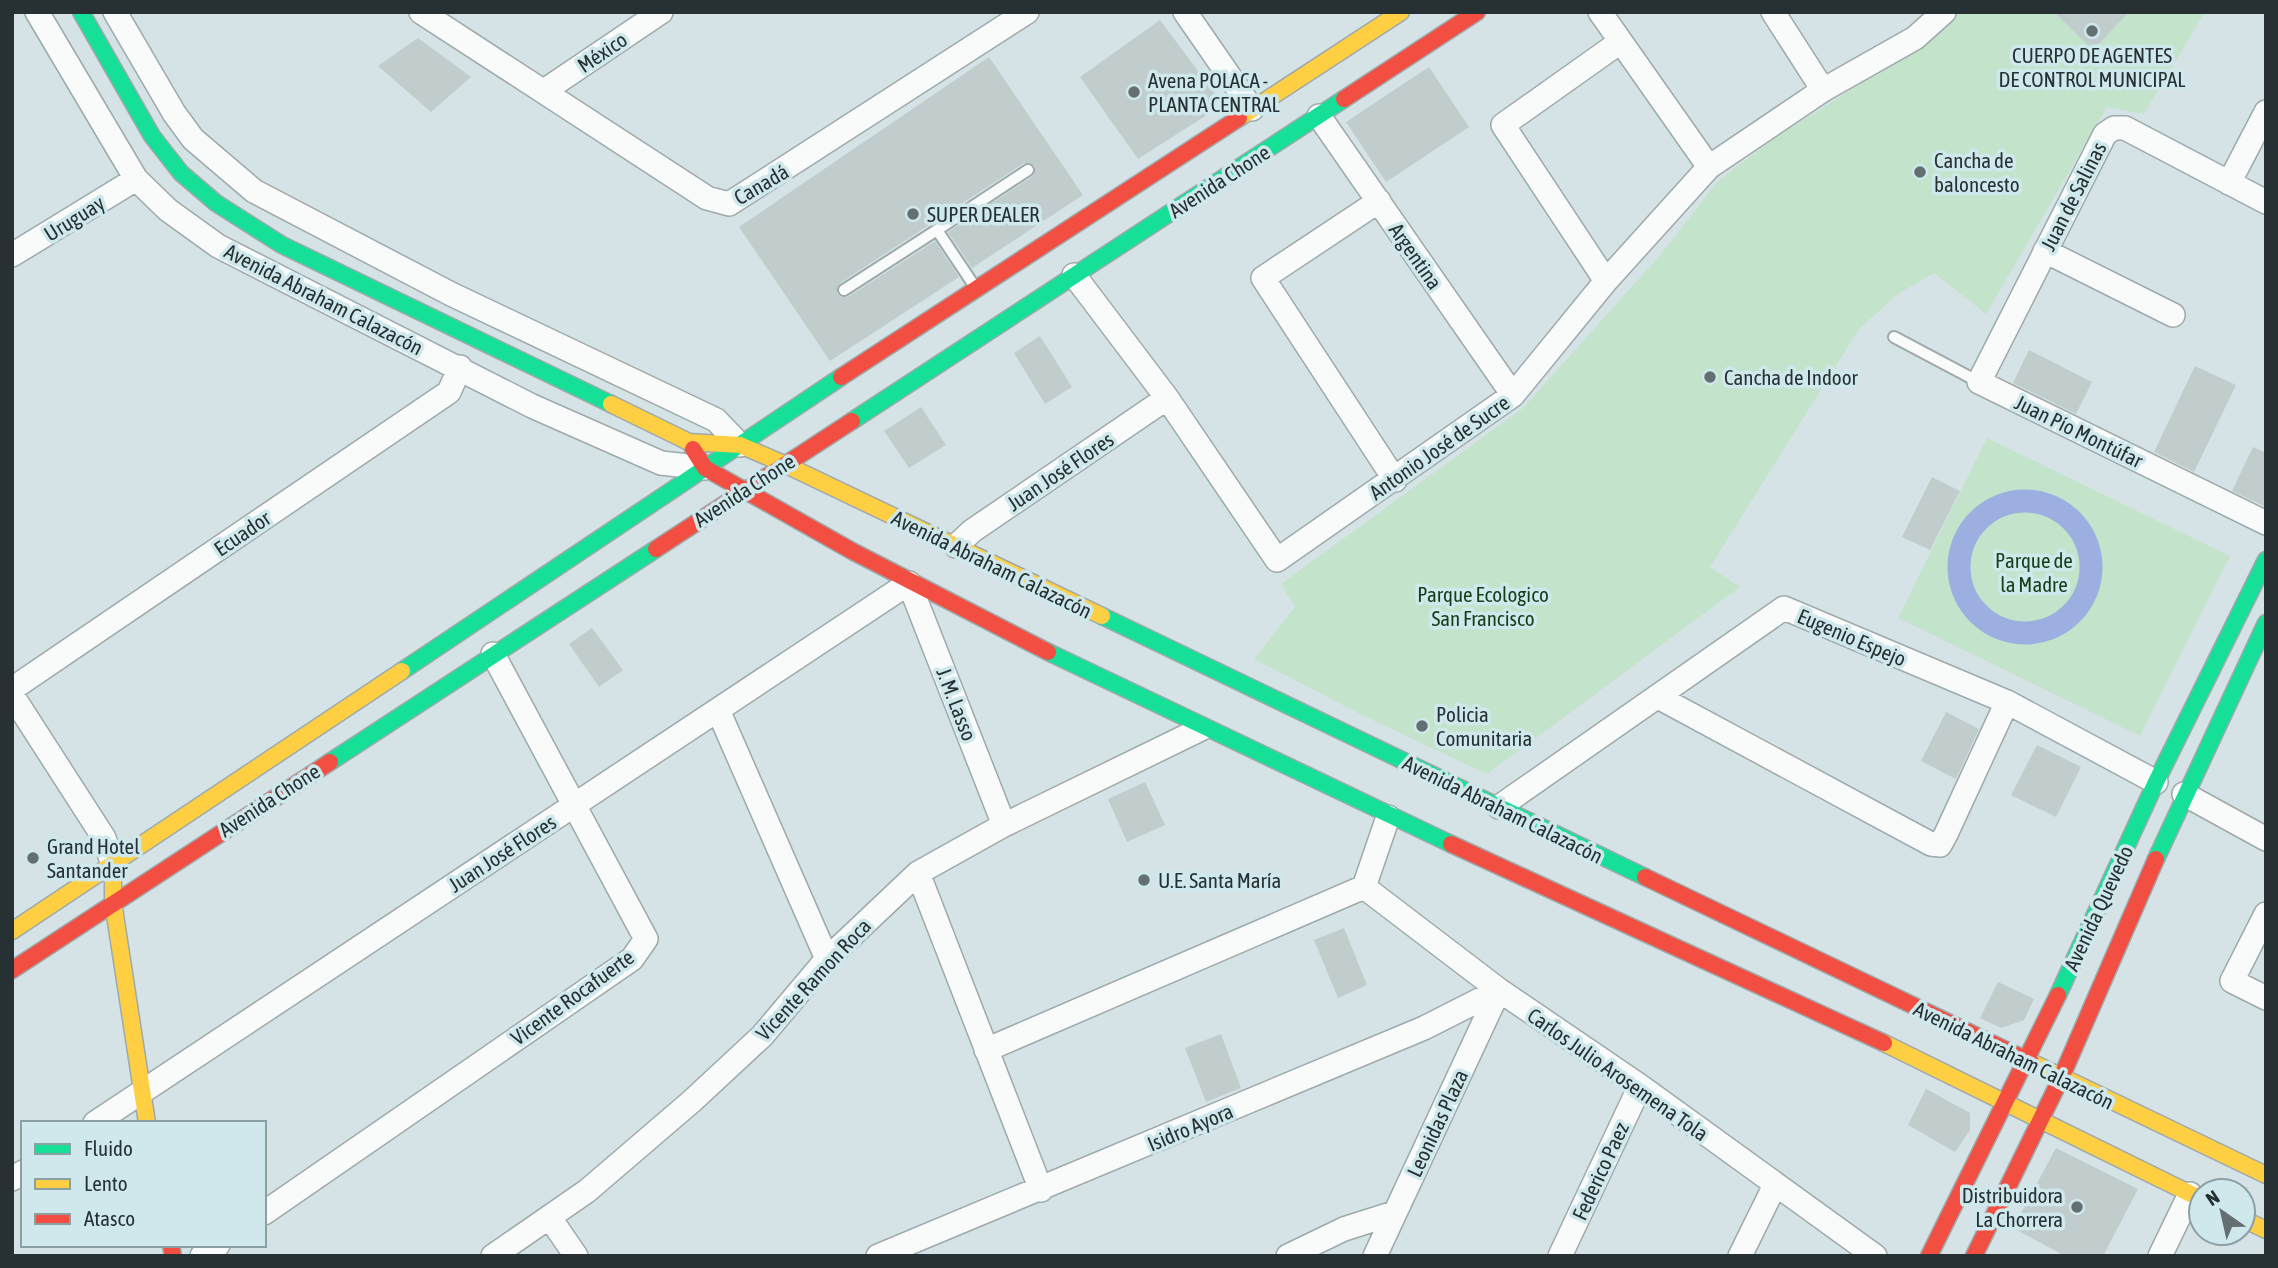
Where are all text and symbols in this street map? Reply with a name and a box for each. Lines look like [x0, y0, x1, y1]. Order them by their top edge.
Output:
marker: CUERPO DE AGENTES DE CONTROL MUNICIPAL [2084, 23, 2100, 39]
street label: México [573, 27, 631, 77]
place label: CUERPO DE AGENTES DE CONTROL MUNICIPAL [1999, 43, 2185, 91]
place label: Avena POLACA - PLANTA CENTRAL [1148, 68, 1280, 116]
marker: Avena POLACA - PLANTA CENTRAL [1126, 84, 1142, 100]
street label: Juan de Salinas [2035, 138, 2111, 254]
street label: Avenida Chone [1164, 140, 1274, 222]
place label: Cancha de baloncesto [1934, 148, 2020, 196]
street label: Canadá [729, 159, 793, 209]
marker: Cancha de baloncesto [1912, 164, 1928, 180]
street label: Uruguay [40, 190, 109, 246]
place label: SUPER DEALER [927, 202, 1040, 226]
marker: SUPER DEALER [905, 206, 921, 222]
street label: Argentina [1385, 218, 1447, 294]
street label: Avenida Abraham Calazacón [221, 239, 427, 359]
place label: Cancha de Indoor [1724, 365, 1859, 389]
marker: Cancha de Indoor [1702, 369, 1718, 385]
street label: Antonio José de Sucre [1364, 390, 1514, 504]
street label: Juan Pío Montúfar [2011, 390, 2148, 473]
street label: Juan José Flores [1002, 427, 1118, 515]
street label: Avenida Chone [689, 449, 799, 531]
street label: Ecuador [209, 505, 275, 560]
street label: Avenida Abraham Calazacón [888, 505, 1096, 623]
park label: Parque de la Madre [1995, 548, 2073, 596]
park label: Parque Ecologico San Francisco [1417, 582, 1549, 630]
street label: Eugenio Espejo [1794, 603, 1910, 671]
street label: J. M. Lasso [932, 664, 982, 744]
place label: Policia Comunitaria [1436, 702, 1532, 750]
marker: Policia Comunitaria [1414, 718, 1430, 734]
street label: Avenida Abraham Calazacón [1399, 750, 1607, 868]
street label: Avenida Chone [214, 759, 324, 841]
street label: Juan José Flores [444, 809, 560, 897]
place label: Grand Hotel Santander [47, 834, 140, 882]
street label: Avenida Quevedo [2059, 842, 2137, 974]
marker: Grand Hotel Santander [25, 850, 41, 866]
place label: U.E. Santa María [1158, 868, 1281, 892]
marker: U.E. Santa María [1136, 872, 1152, 888]
street label: Vicente Ramon Roca [751, 913, 875, 1045]
street label: Vicente Rocafuerte [506, 945, 638, 1049]
street label: Avenida Abraham Calazacón [1910, 996, 2118, 1114]
street label: Carlos Julio Arosemena Tola [1523, 1003, 1713, 1145]
street label: Leonidas Plaza [1402, 1066, 1472, 1180]
street label: Isidro Ayora [1144, 1098, 1236, 1156]
street label: Federico Paez [1567, 1118, 1633, 1224]
legend [21, 1121, 266, 1247]
text: Fluido [84, 1136, 133, 1160]
text: Lento [84, 1171, 128, 1195]
north arrow [2187, 1177, 2257, 1247]
place label: Distribuidora La Chorrera [1962, 1183, 2063, 1231]
text: N [2202, 1186, 2223, 1210]
marker: Distribuidora La Chorrera [2069, 1199, 2085, 1215]
text: Atasco [84, 1206, 135, 1230]

